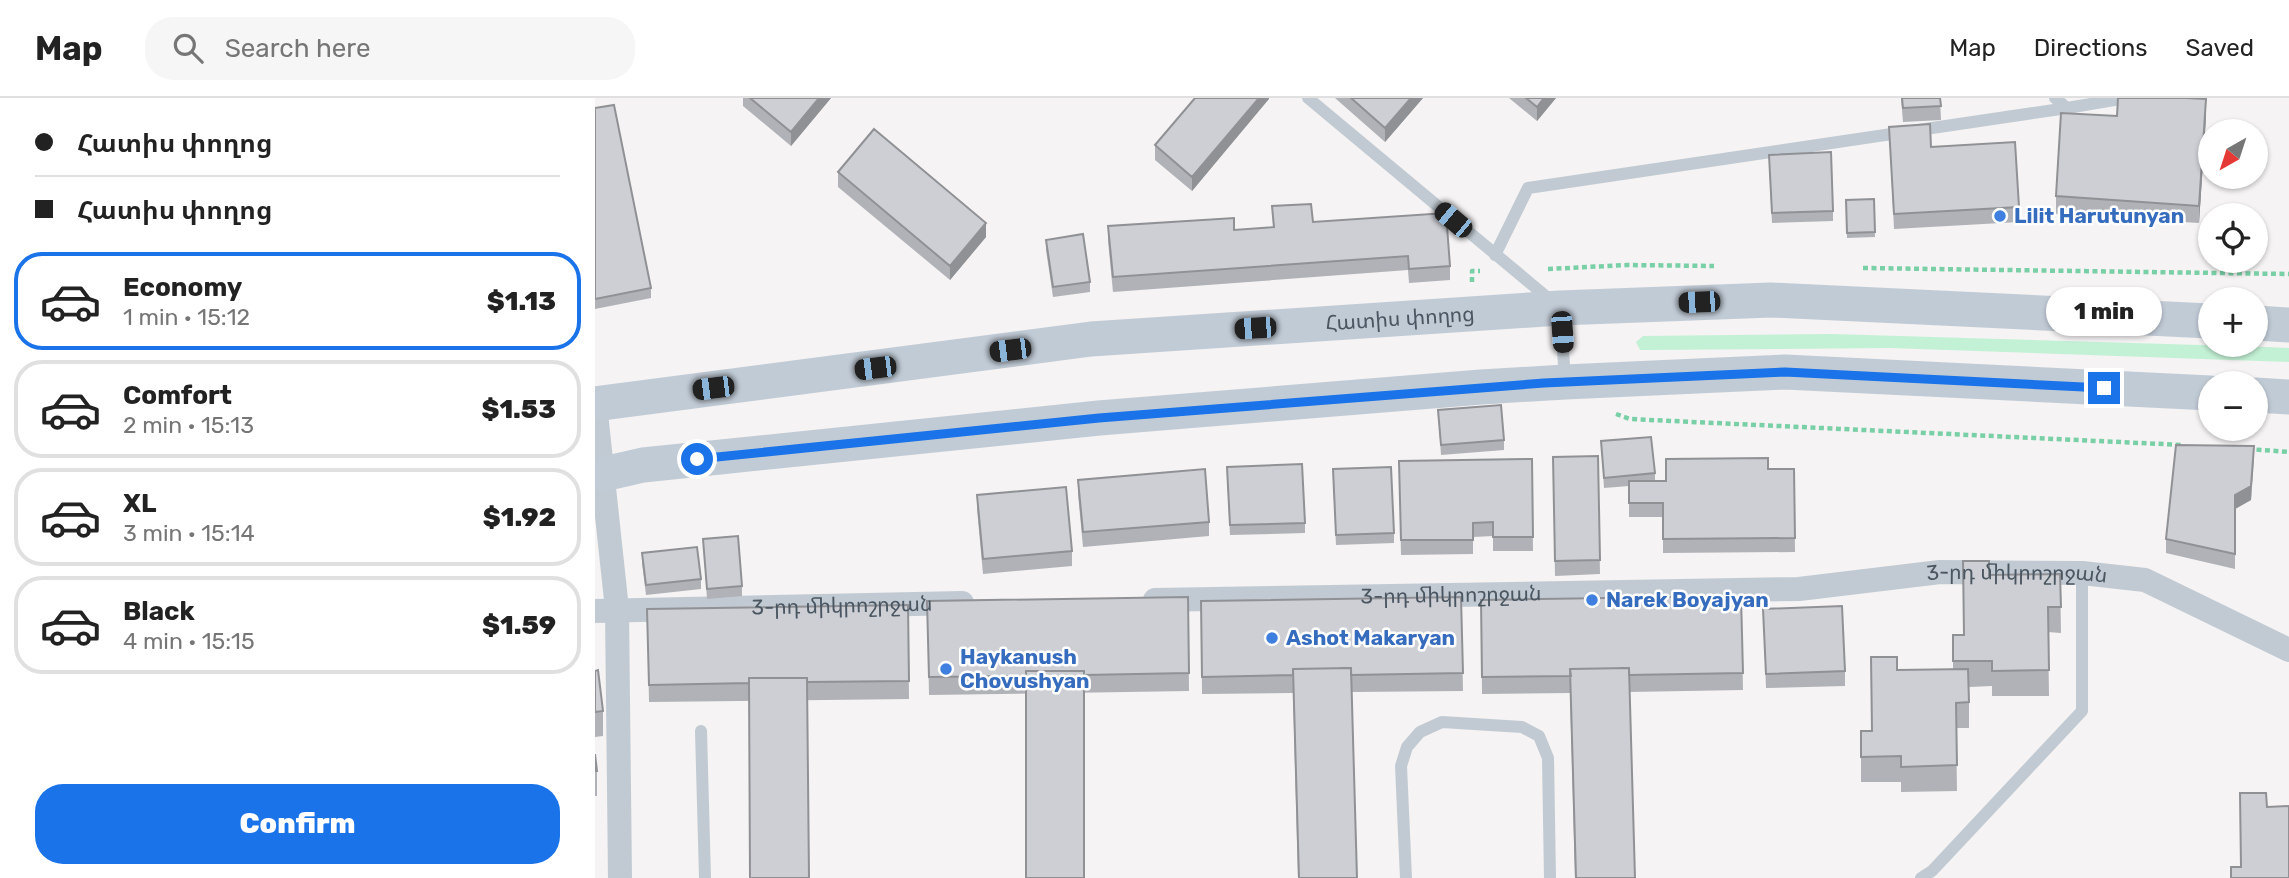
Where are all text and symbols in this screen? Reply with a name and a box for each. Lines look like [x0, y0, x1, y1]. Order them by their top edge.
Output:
search box [145, 17, 635, 80]
text: Map [35, 29, 103, 68]
icon: search [169, 29, 207, 67]
text: Search here [225, 33, 370, 64]
text: Map [1949, 34, 1996, 62]
text: Directions [2034, 34, 2147, 62]
text: Saved [2185, 34, 2254, 62]
north arrow [2198, 119, 2268, 189]
map controls [2198, 119, 2268, 441]
text: Հատիս փողոց [77, 128, 273, 159]
text: Հատիս փողոց [77, 195, 273, 226]
car [1431, 198, 1476, 242]
place label: Lilit Harutunyan [2014, 203, 2184, 228]
button: locate [2198, 203, 2268, 273]
marker: Lilit Harutunyan [1992, 208, 2008, 224]
icon: car [39, 270, 102, 333]
text: Economy [123, 272, 242, 303]
text: $1.13 [487, 286, 556, 317]
callout: 1 min [2046, 286, 2162, 336]
button: + [2198, 287, 2268, 357]
car [1678, 291, 1721, 313]
text: 1 min [2074, 297, 2134, 325]
street label: Հատիս փողոց [1325, 301, 1475, 335]
text: 1 min · 15:12 [123, 303, 250, 331]
car [1551, 310, 1574, 354]
car [1234, 316, 1277, 340]
car [988, 337, 1033, 363]
car [853, 355, 898, 381]
button: − [2198, 371, 2268, 441]
route end [2088, 372, 2120, 404]
car [691, 375, 736, 401]
icon: car [39, 378, 102, 441]
text: Comfort [123, 380, 232, 411]
text: $1.53 [481, 394, 556, 425]
text: 2 min · 15:13 [123, 411, 254, 439]
route start [681, 443, 713, 475]
icon: car [39, 486, 102, 549]
text: XL [123, 488, 156, 519]
text: $1.92 [483, 502, 556, 533]
text: 3 min · 15:14 [123, 519, 255, 547]
street label: 3-րդ միկրոշրջան [1925, 559, 2109, 588]
street label: 3-րդ միկրոշրջան [1360, 580, 1542, 608]
place label: Narek Boyajyan [1606, 587, 1769, 612]
street label: 3-րդ միկրոշրջան [751, 591, 933, 620]
marker: Narek Boyajyan [1584, 592, 1600, 608]
icon: car [39, 594, 102, 657]
text: Black [123, 596, 195, 627]
text: $1.59 [482, 610, 556, 641]
place label: Ashot Makaryan [1286, 625, 1455, 650]
text: 4 min · 15:15 [123, 627, 255, 655]
marker: Ashot Makaryan [1264, 630, 1280, 646]
place label: Haykanush Chovushyan [960, 644, 1090, 693]
marker: Haykanush Chovushyan [938, 661, 954, 677]
button: Confirm [35, 784, 560, 864]

